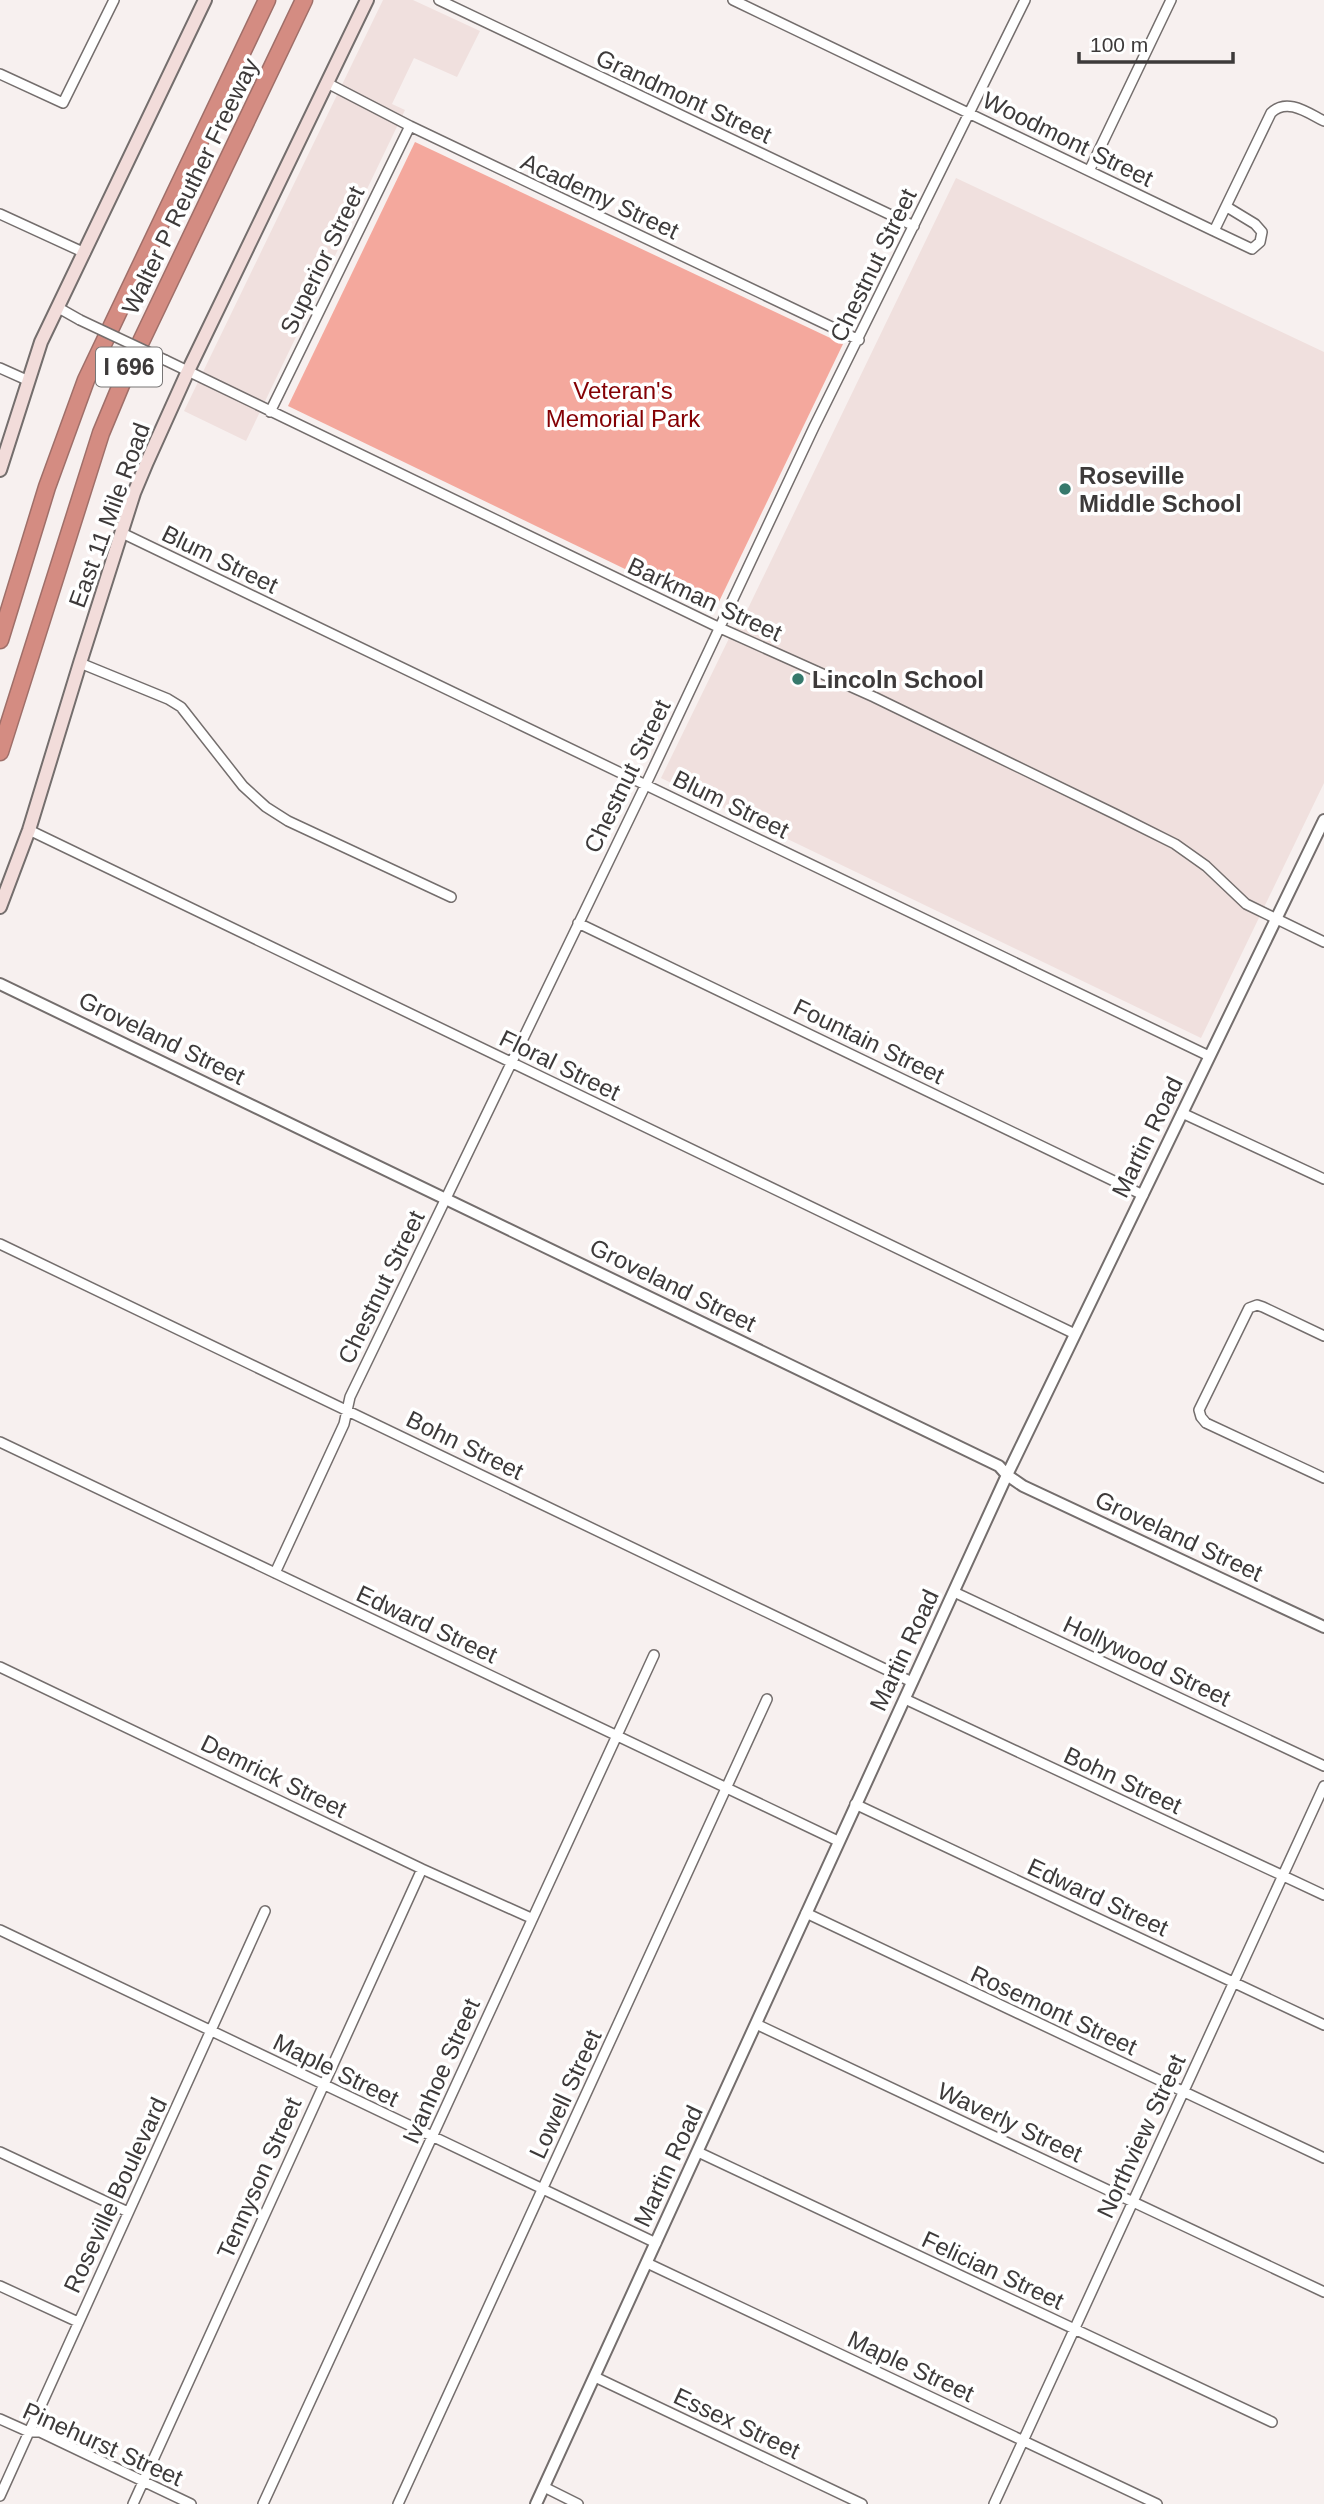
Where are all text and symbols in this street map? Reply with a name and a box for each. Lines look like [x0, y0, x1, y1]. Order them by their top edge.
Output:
scale bar [1079, 21, 1233, 65]
text: 100 m [1090, 33, 1148, 56]
street label: Grandmont Street [592, 43, 776, 149]
street label: Walter P Reuther Freeway [116, 54, 264, 318]
street label: Woodmont Street [978, 86, 1158, 192]
street label: Academy Street [517, 148, 683, 244]
street label: Superior Street [274, 181, 370, 338]
street label: Chestnut Street [824, 184, 922, 346]
road number: I 696 [96, 348, 162, 386]
park label: Veteran's Memorial Park [546, 377, 701, 432]
street label: East 11 Mile Road [63, 419, 155, 611]
place label: Roseville Middle School [1079, 462, 1242, 517]
marker: Roseville Middle School [1057, 481, 1073, 497]
street label: Blum Street [158, 519, 283, 599]
street label: Barkman Street [624, 552, 787, 647]
place label: Lincoln School [812, 666, 984, 693]
marker: Lincoln School [790, 671, 806, 687]
street label: Chestnut Street [578, 695, 676, 857]
street label: Blum Street [669, 764, 794, 844]
street label: Groveland Street [75, 986, 250, 1090]
street label: Fountain Street [789, 993, 949, 1089]
street label: Floral Street [495, 1024, 625, 1106]
street label: Martin Road [1106, 1072, 1188, 1202]
street label: Chestnut Street [332, 1206, 430, 1368]
street label: Groveland Street [586, 1233, 761, 1337]
street label: Bohn Street [402, 1405, 528, 1485]
street label: Groveland Street [1091, 1485, 1267, 1587]
street label: Edward Street [352, 1580, 502, 1669]
street label: Martin Road [864, 1585, 944, 1715]
street label: Hollywood Street [1059, 1610, 1235, 1712]
street label: Demrick Street [197, 1729, 352, 1823]
street label: Bohn Street [1060, 1741, 1186, 1819]
street label: Edward Street [1023, 1853, 1173, 1942]
street label: Rosemont Street [967, 1960, 1142, 2060]
street label: Ivanhoe Street [397, 1994, 485, 2148]
street label: Lowell Street [523, 2025, 607, 2163]
street label: Maple Street [269, 2028, 403, 2112]
street label: Northview Street [1091, 2050, 1191, 2222]
street label: Waverly Street [933, 2077, 1087, 2167]
street label: Roseville Boulevard [58, 2093, 172, 2297]
street label: Tennyson Street [211, 2093, 307, 2263]
street label: Martin Road [628, 2101, 708, 2231]
street label: Felician Street [918, 2225, 1069, 2315]
street label: Maple Street [844, 2325, 979, 2407]
street label: Essex Street [670, 2382, 805, 2464]
street label: Pinehurst Street [19, 2397, 187, 2491]

